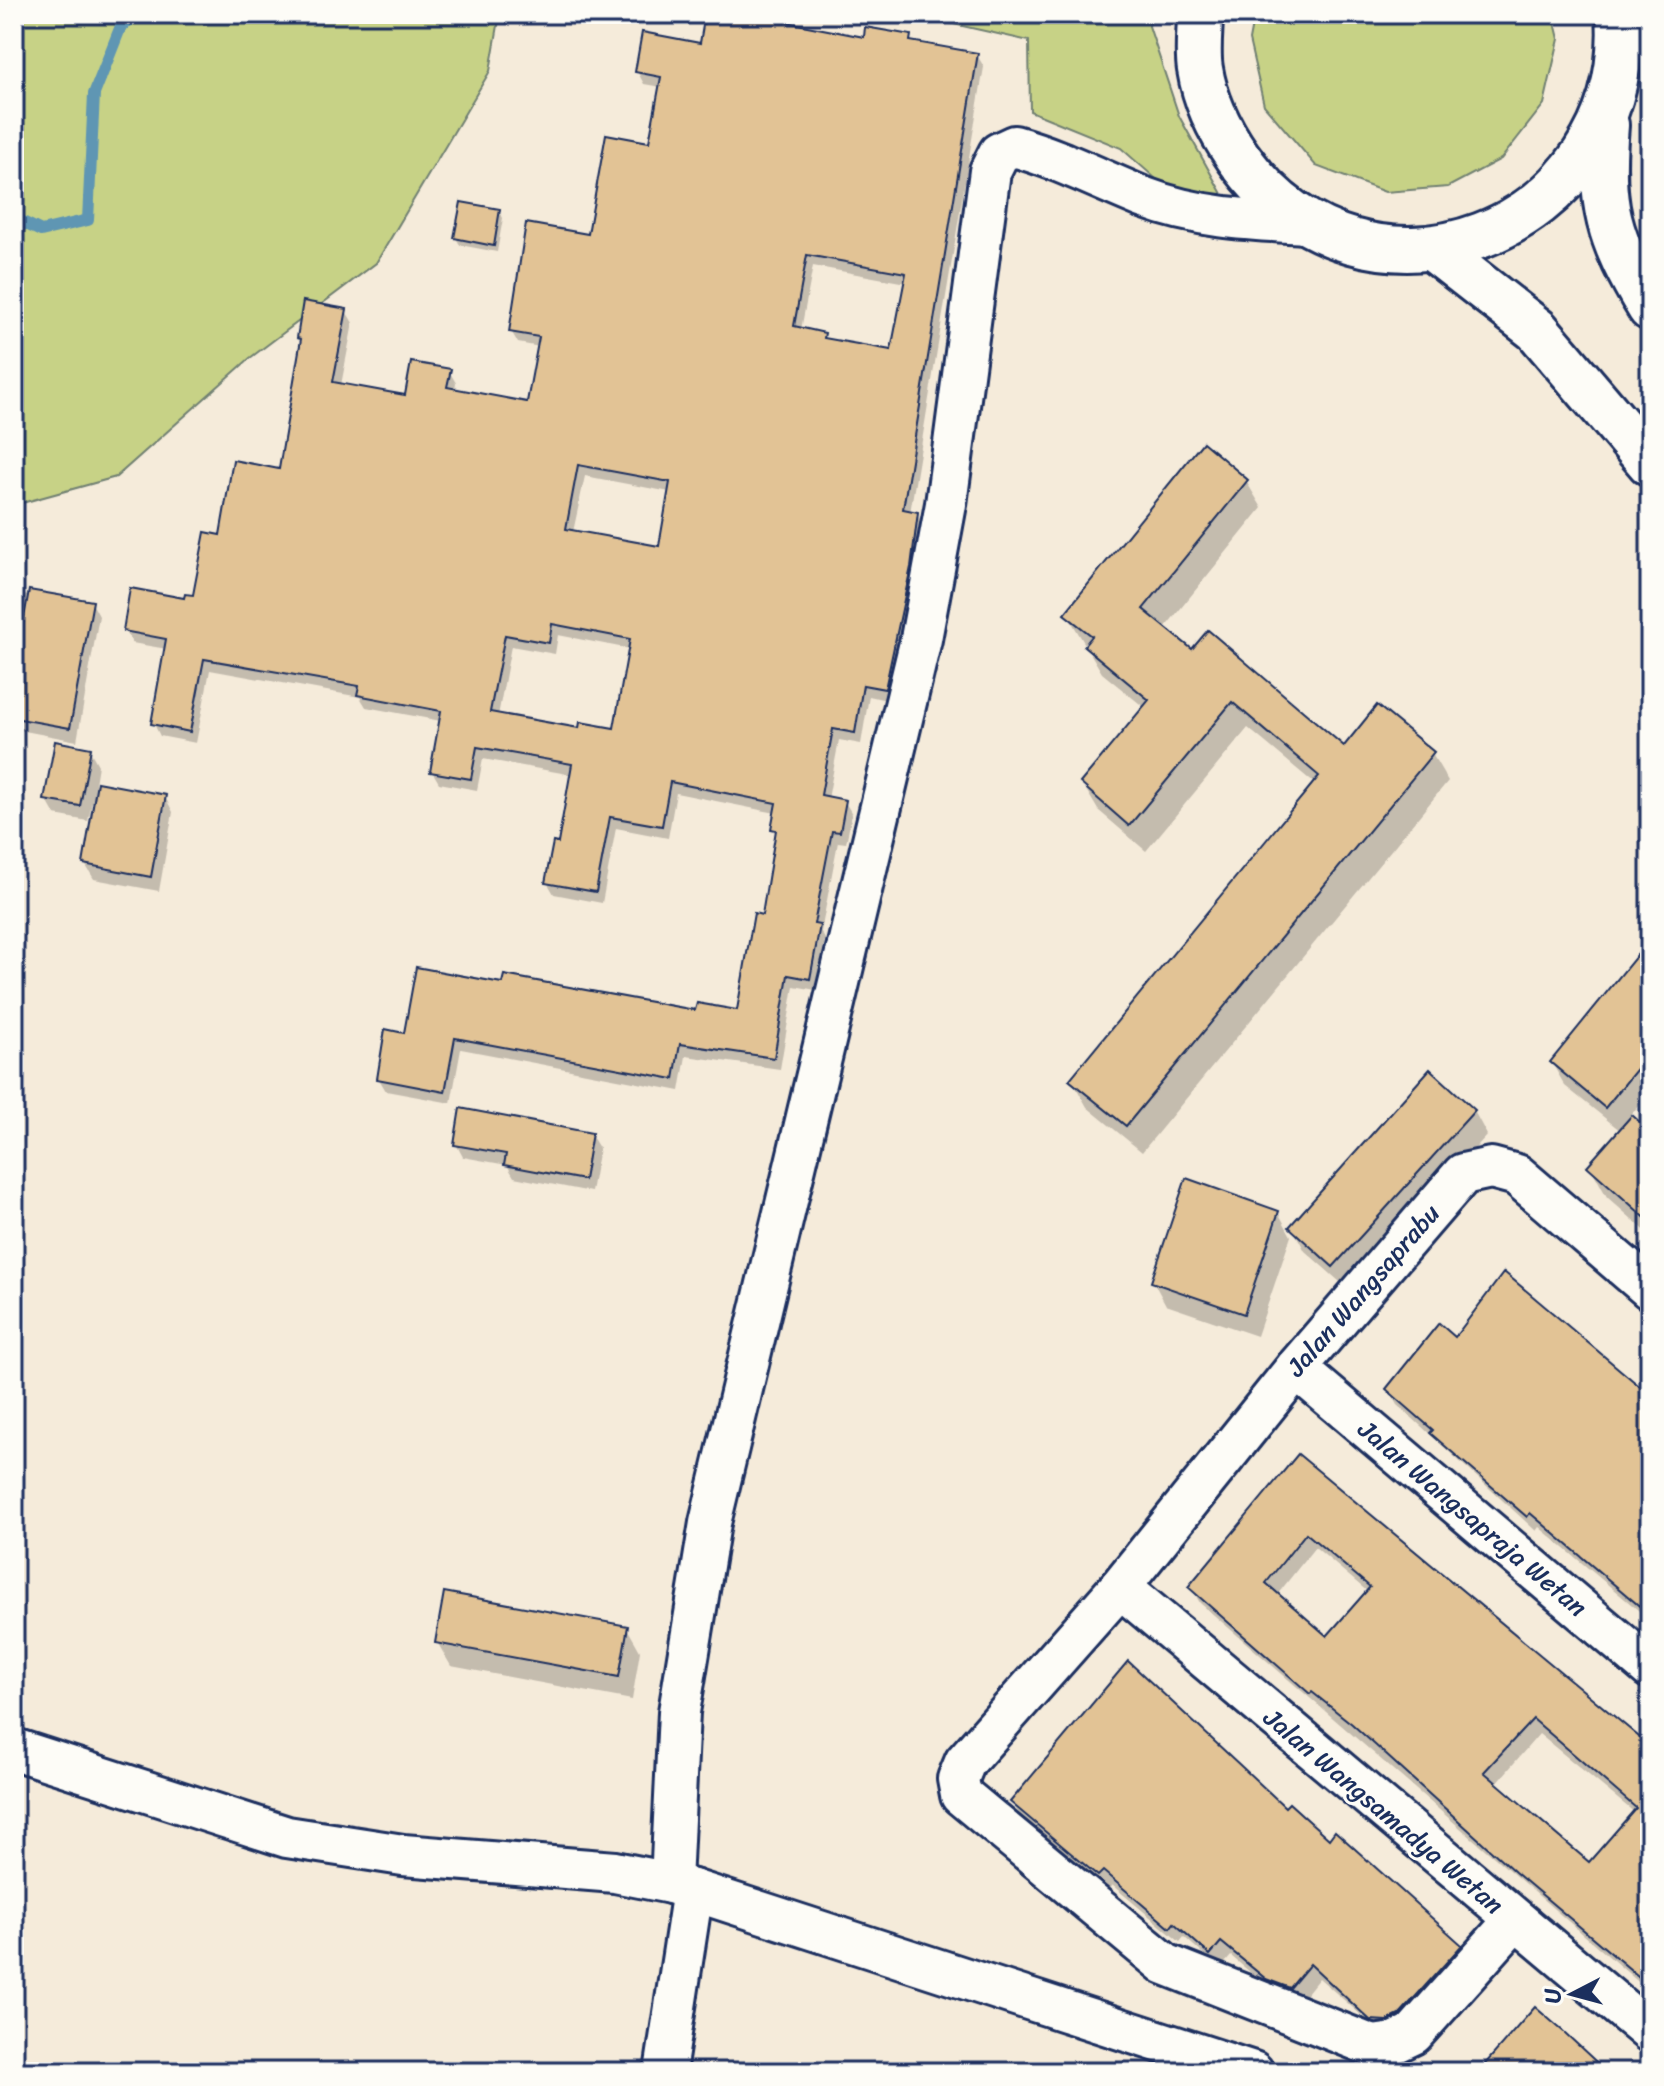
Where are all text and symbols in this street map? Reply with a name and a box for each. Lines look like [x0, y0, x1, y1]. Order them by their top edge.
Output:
street label: Jalan Wangsaprabu [1274, 1193, 1452, 1388]
street label: Jalan Wangsapraja Wetan [1347, 1407, 1598, 1628]
street label: Jalan Wangsamadya Wetan [1252, 1695, 1515, 1926]
north arrow [1532, 1954, 1612, 2034]
text: U [1532, 1985, 1573, 2005]

